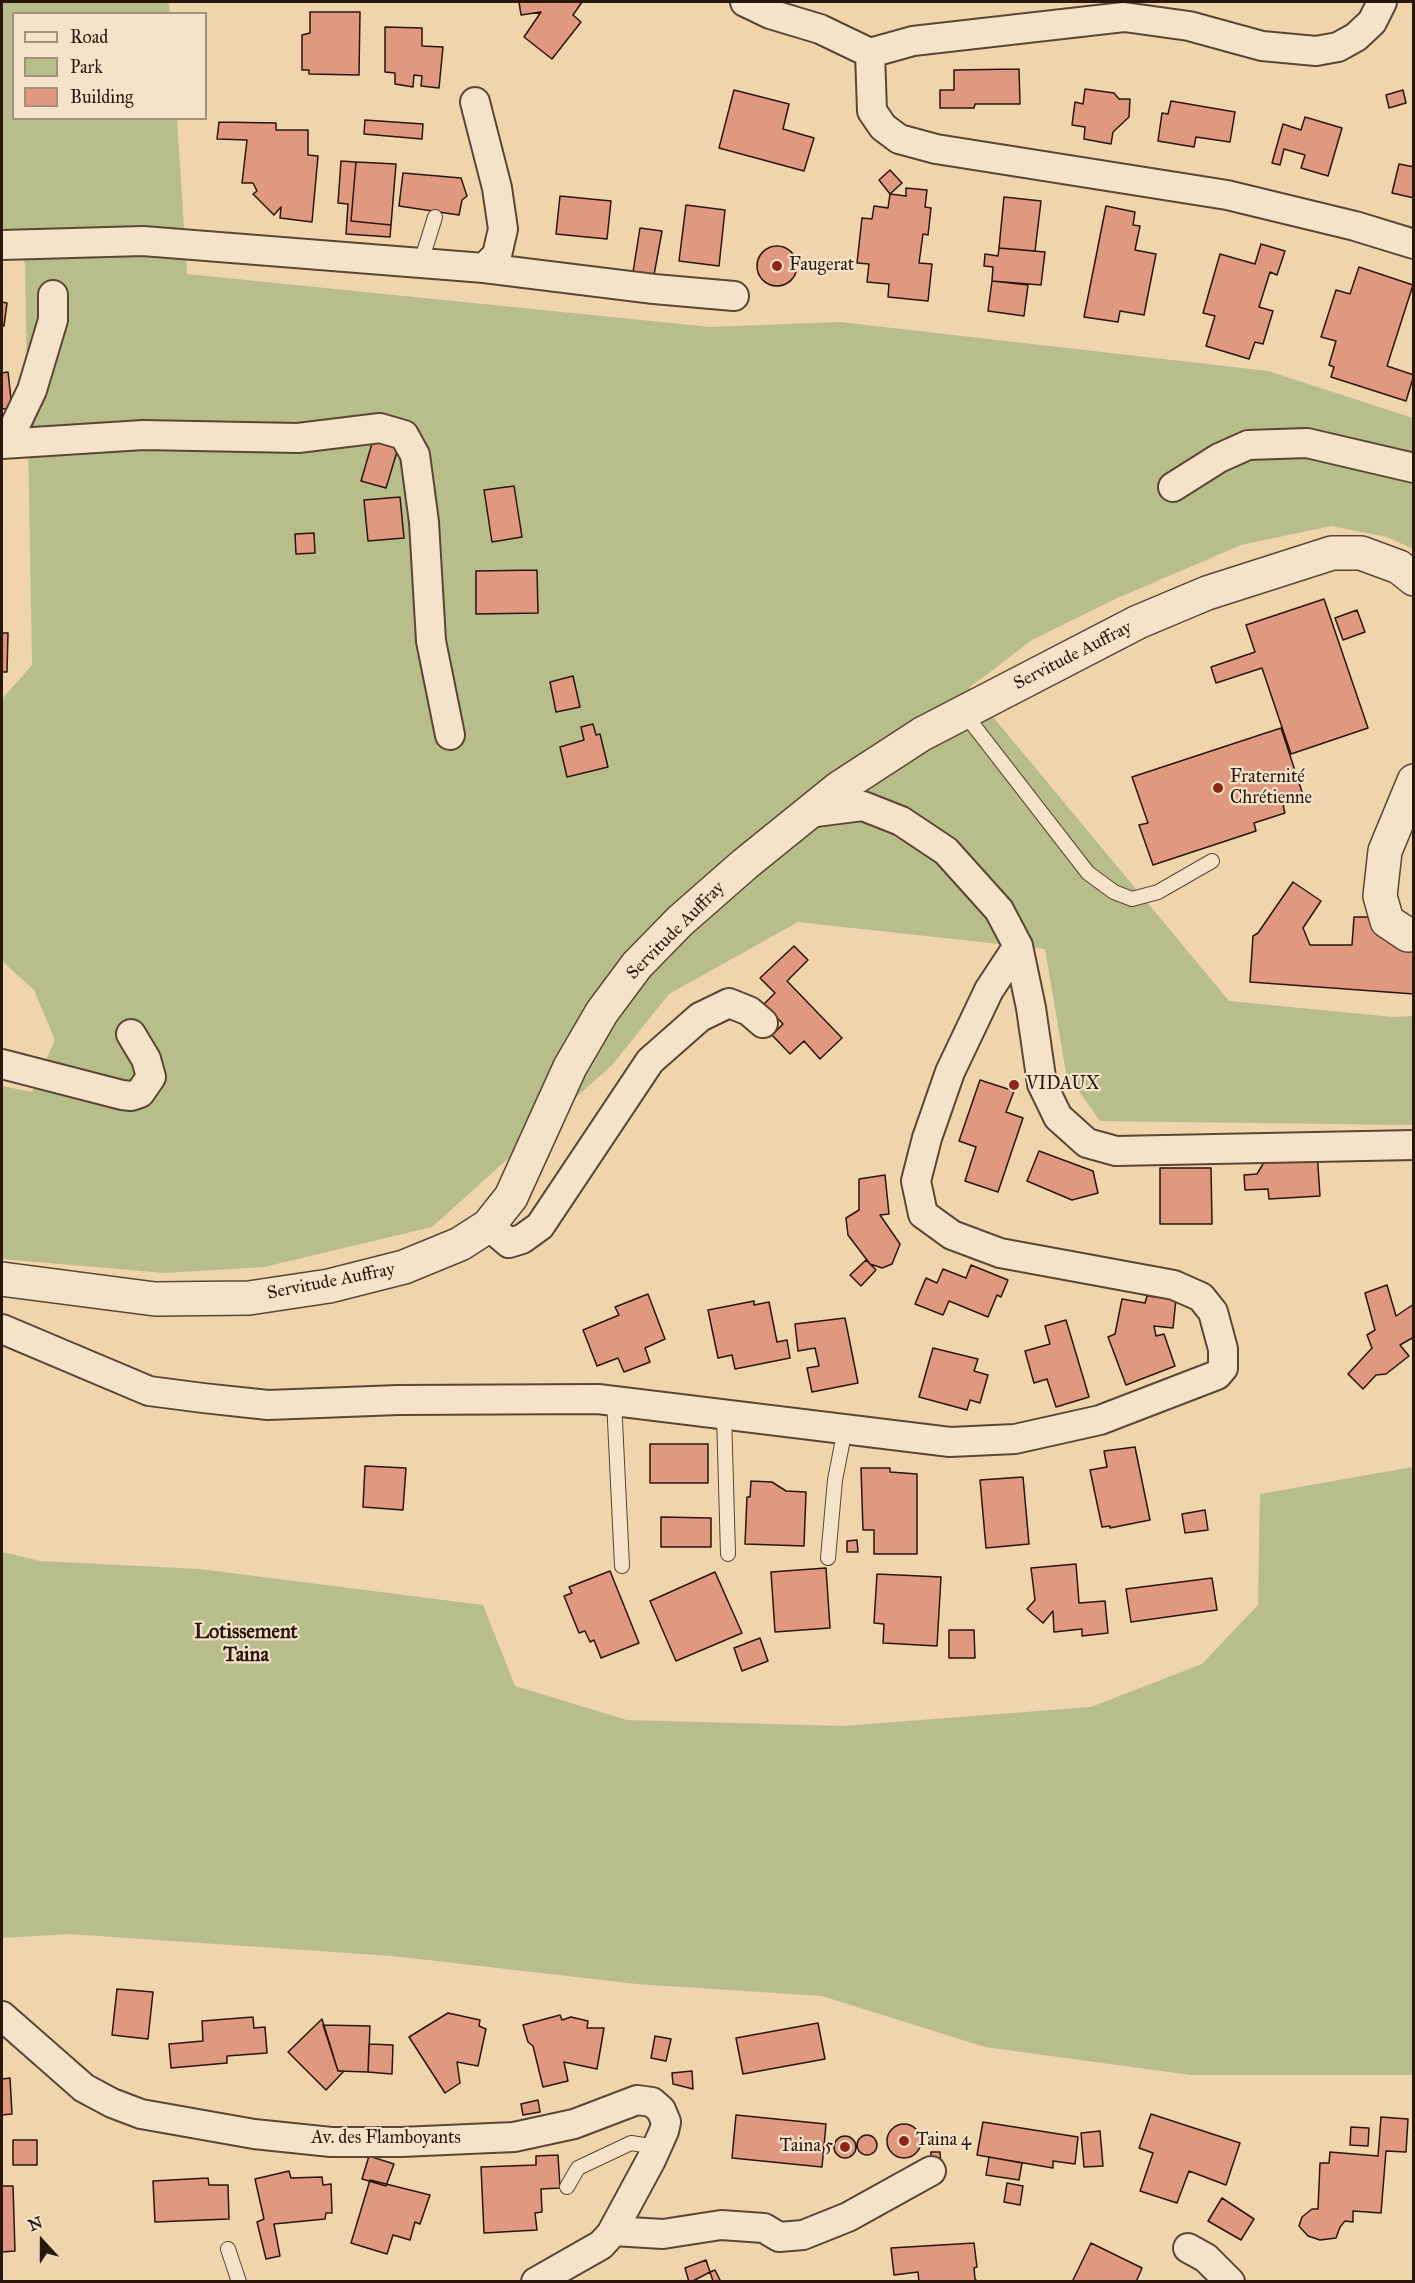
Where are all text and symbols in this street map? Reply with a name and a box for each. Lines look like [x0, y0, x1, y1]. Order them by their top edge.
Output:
legend [12, 12, 207, 120]
text: Road [70, 26, 108, 48]
text: Park [70, 56, 103, 78]
text: Building [70, 86, 133, 108]
place label: Faugerat [789, 255, 854, 277]
marker: Faugerat [770, 259, 784, 273]
street label: Servitude Auffray [1010, 617, 1136, 695]
place label: Fraternité Chrétienne [1230, 767, 1312, 810]
marker: Fraternité Chrétienne [1211, 781, 1225, 795]
street label: Servitude Auffray [623, 878, 729, 984]
place label: VIDAUX [1026, 1074, 1100, 1096]
marker: VIDAUX [1007, 1078, 1021, 1092]
street label: Servitude Auffray [265, 1259, 397, 1305]
district label: Lotissement Taina [194, 1621, 298, 1668]
street label: Av. des Flamboyants [311, 2128, 461, 2150]
place label: Taina 4 [916, 2130, 971, 2152]
marker: Taina 4 [897, 2134, 911, 2148]
place label: Taina 5 [780, 2136, 833, 2158]
marker: Taina 5 [838, 2140, 852, 2154]
north arrow [12, 2211, 72, 2271]
text: N [26, 2212, 45, 2235]

